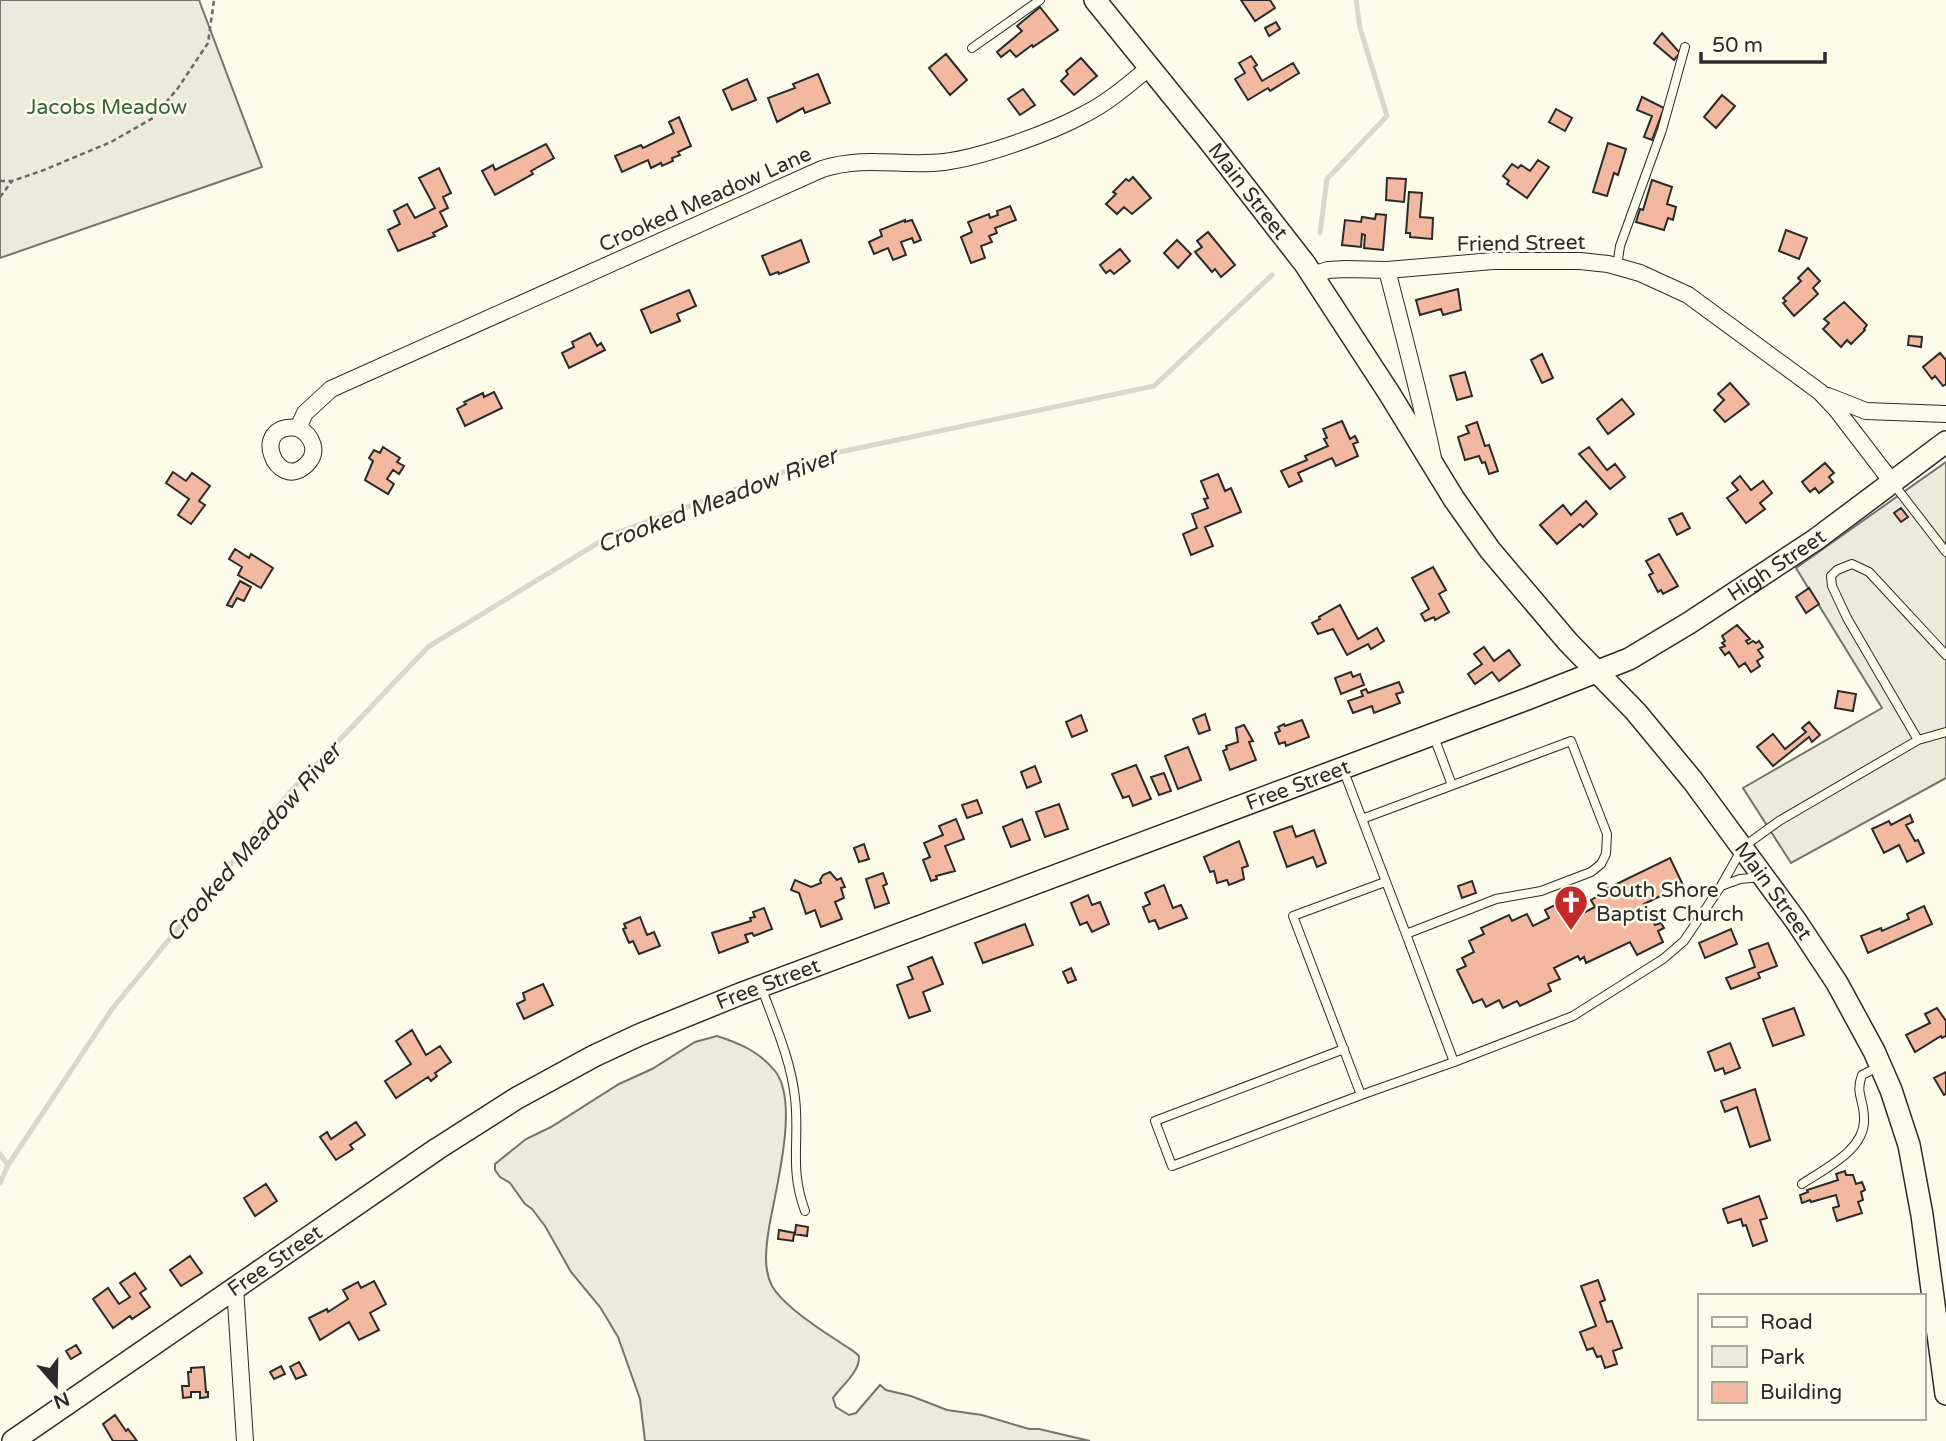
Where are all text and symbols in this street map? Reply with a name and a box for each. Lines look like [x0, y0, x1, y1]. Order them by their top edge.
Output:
scale bar [1701, 21, 1825, 65]
text: 50 m [1712, 33, 1763, 58]
park label: Jacobs Meadow [27, 95, 188, 120]
street label: Main Street [1202, 138, 1293, 245]
street label: Crooked Meadow Lane [595, 141, 815, 258]
street label: Friend Street [1456, 230, 1586, 257]
water label: Crooked Meadow River [594, 441, 844, 560]
street label: High Street [1723, 524, 1831, 607]
water label: Crooked Meadow River [160, 735, 350, 948]
street label: Free Street [1243, 754, 1354, 816]
street label: Main Street [1729, 837, 1817, 945]
place label: South Shore Baptist Church [1596, 878, 1744, 927]
church icon: South Shore Baptist Church [1552, 883, 1590, 932]
street label: Free Street [713, 953, 824, 1015]
street label: Free Street [223, 1220, 327, 1302]
legend [1698, 1294, 1925, 1420]
text: Road [1760, 1310, 1813, 1335]
text: Park [1760, 1345, 1805, 1370]
north arrow [21, 1350, 91, 1420]
text: Building [1760, 1380, 1842, 1405]
text: N [51, 1387, 72, 1413]

